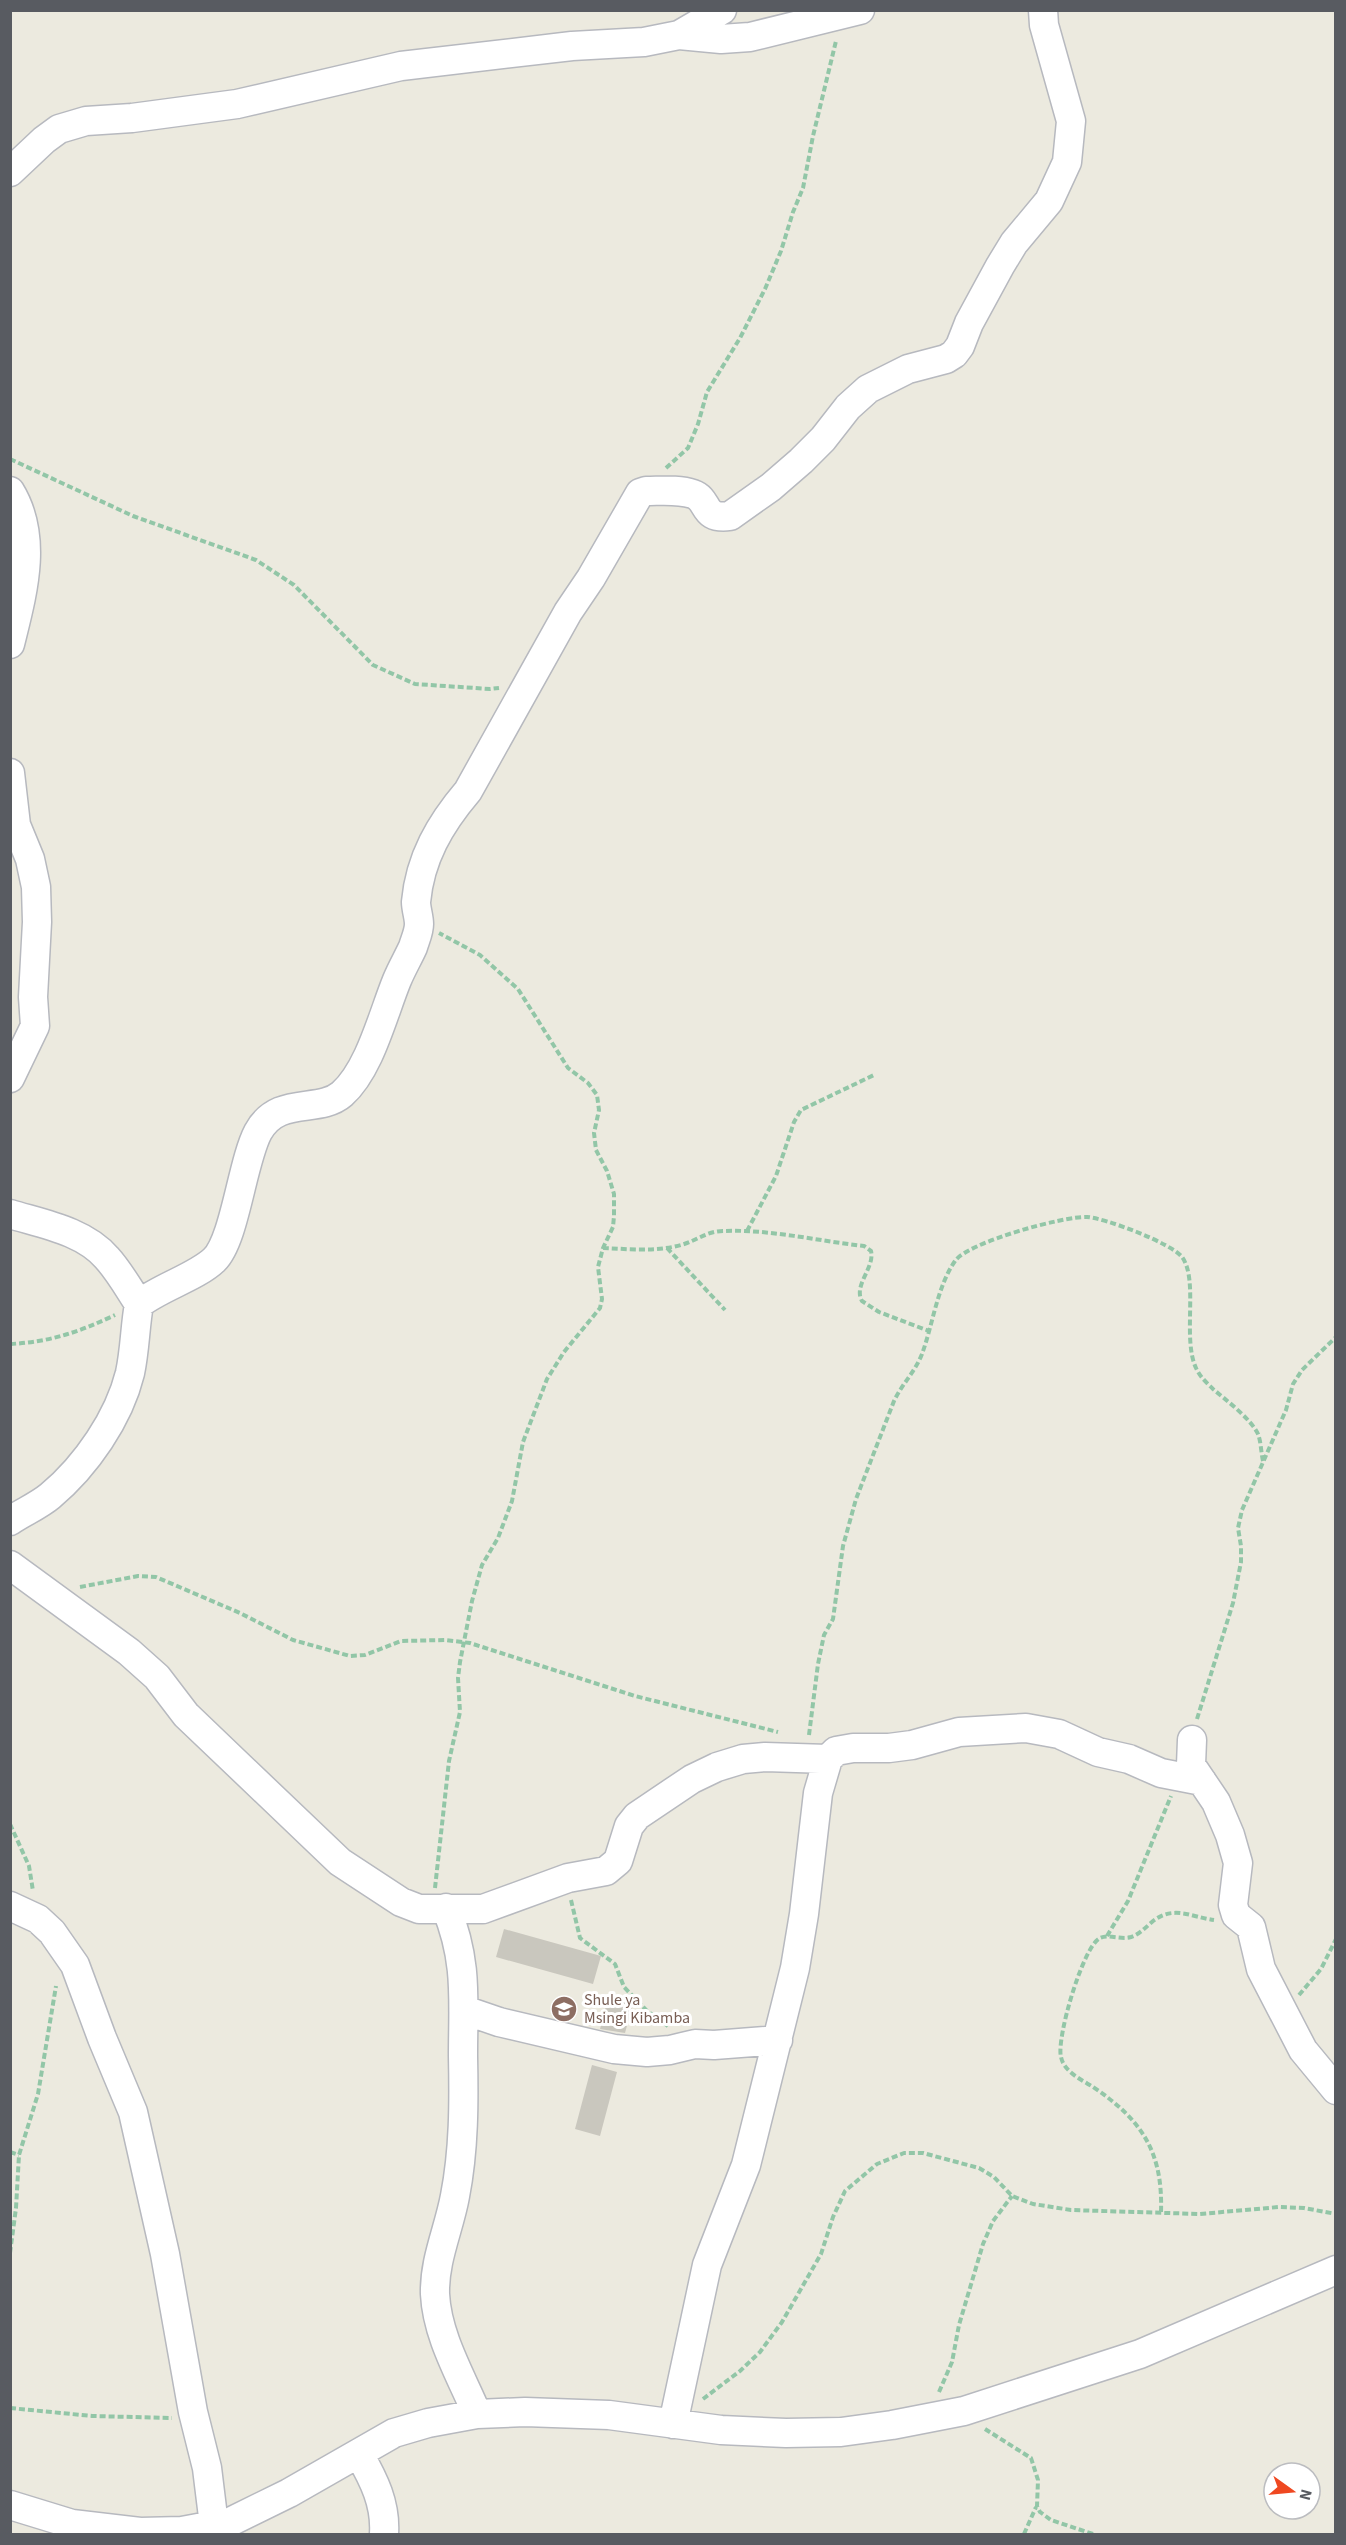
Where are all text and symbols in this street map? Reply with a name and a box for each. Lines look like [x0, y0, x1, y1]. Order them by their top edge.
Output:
place label: Shule ya Msingi Kibamba [584, 1989, 690, 2029]
school or university icon: Shule ya Msingi Kibamba [549, 1994, 579, 2024]
north arrow [1262, 2461, 1322, 2521]
text: N [1294, 2487, 1318, 2503]

